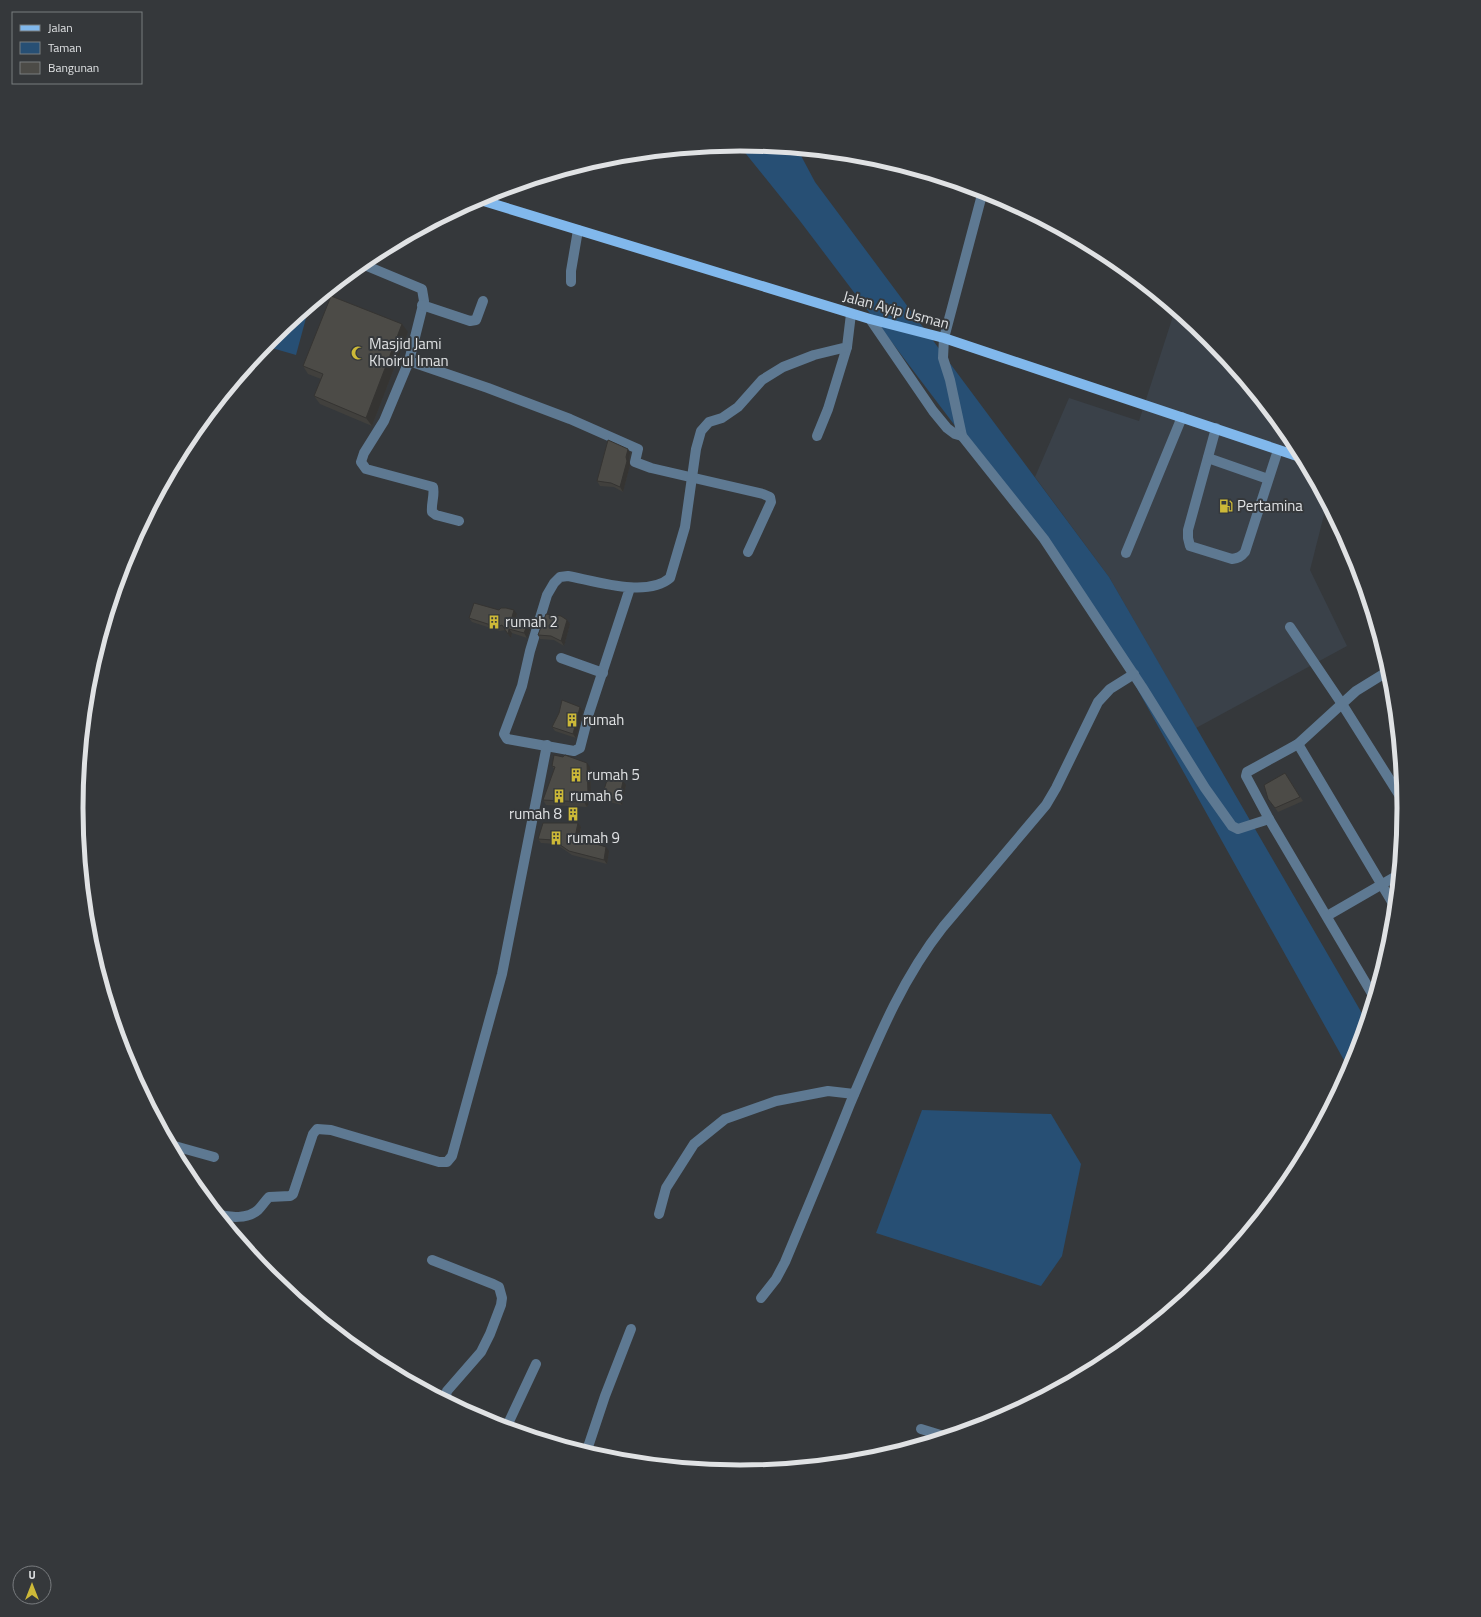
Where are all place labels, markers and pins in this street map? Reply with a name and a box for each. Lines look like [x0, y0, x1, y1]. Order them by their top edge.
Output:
place label: Masjid Jami Khoirul Iman [369, 332, 449, 372]
mosque icon: Masjid Jami Khoirul Iman [350, 345, 366, 361]
place label: Pertamina [1237, 494, 1303, 517]
fuel station icon: Pertamina [1218, 498, 1234, 514]
place label: rumah 2 [505, 610, 558, 633]
building icon: rumah 2 [486, 614, 502, 630]
place label: rumah [583, 708, 624, 731]
building icon: rumah [564, 712, 580, 728]
place label: rumah 5 [587, 763, 640, 786]
building icon: rumah 5 [568, 767, 584, 783]
place label: rumah 6 [570, 784, 623, 807]
building icon: rumah 6 [551, 788, 567, 804]
place label: rumah 8 [509, 802, 562, 825]
building icon: rumah 8 [565, 806, 581, 822]
place label: rumah 9 [567, 826, 620, 849]
building icon: rumah 9 [548, 830, 564, 846]

